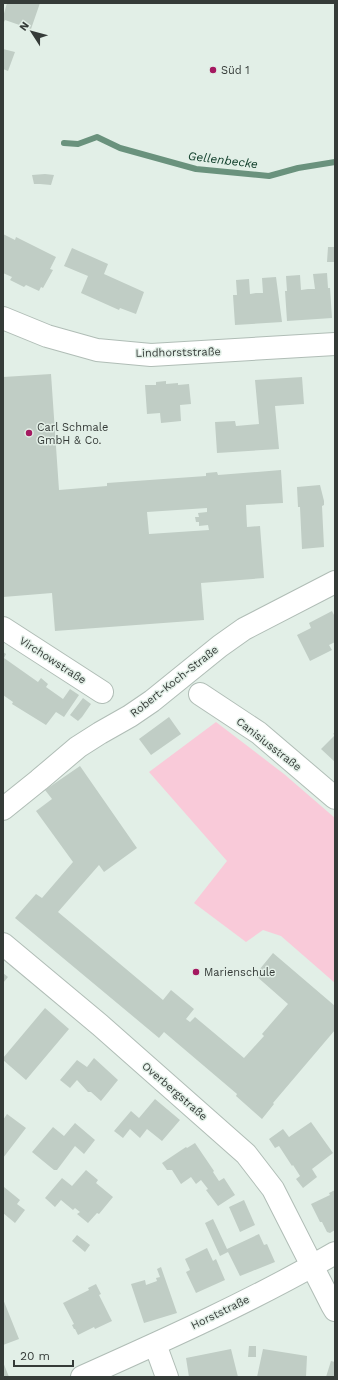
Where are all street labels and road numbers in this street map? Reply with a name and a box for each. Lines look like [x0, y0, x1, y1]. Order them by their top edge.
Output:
street label: Lindhorststraße [135, 345, 221, 360]
street label: Virchowstraße [17, 634, 89, 687]
street label: Robert-Koch-Straße [128, 643, 221, 720]
street label: Canisiusstraße [234, 715, 304, 774]
street label: Overbergstraße [139, 1060, 210, 1123]
street label: Horststraße [189, 1293, 252, 1332]

